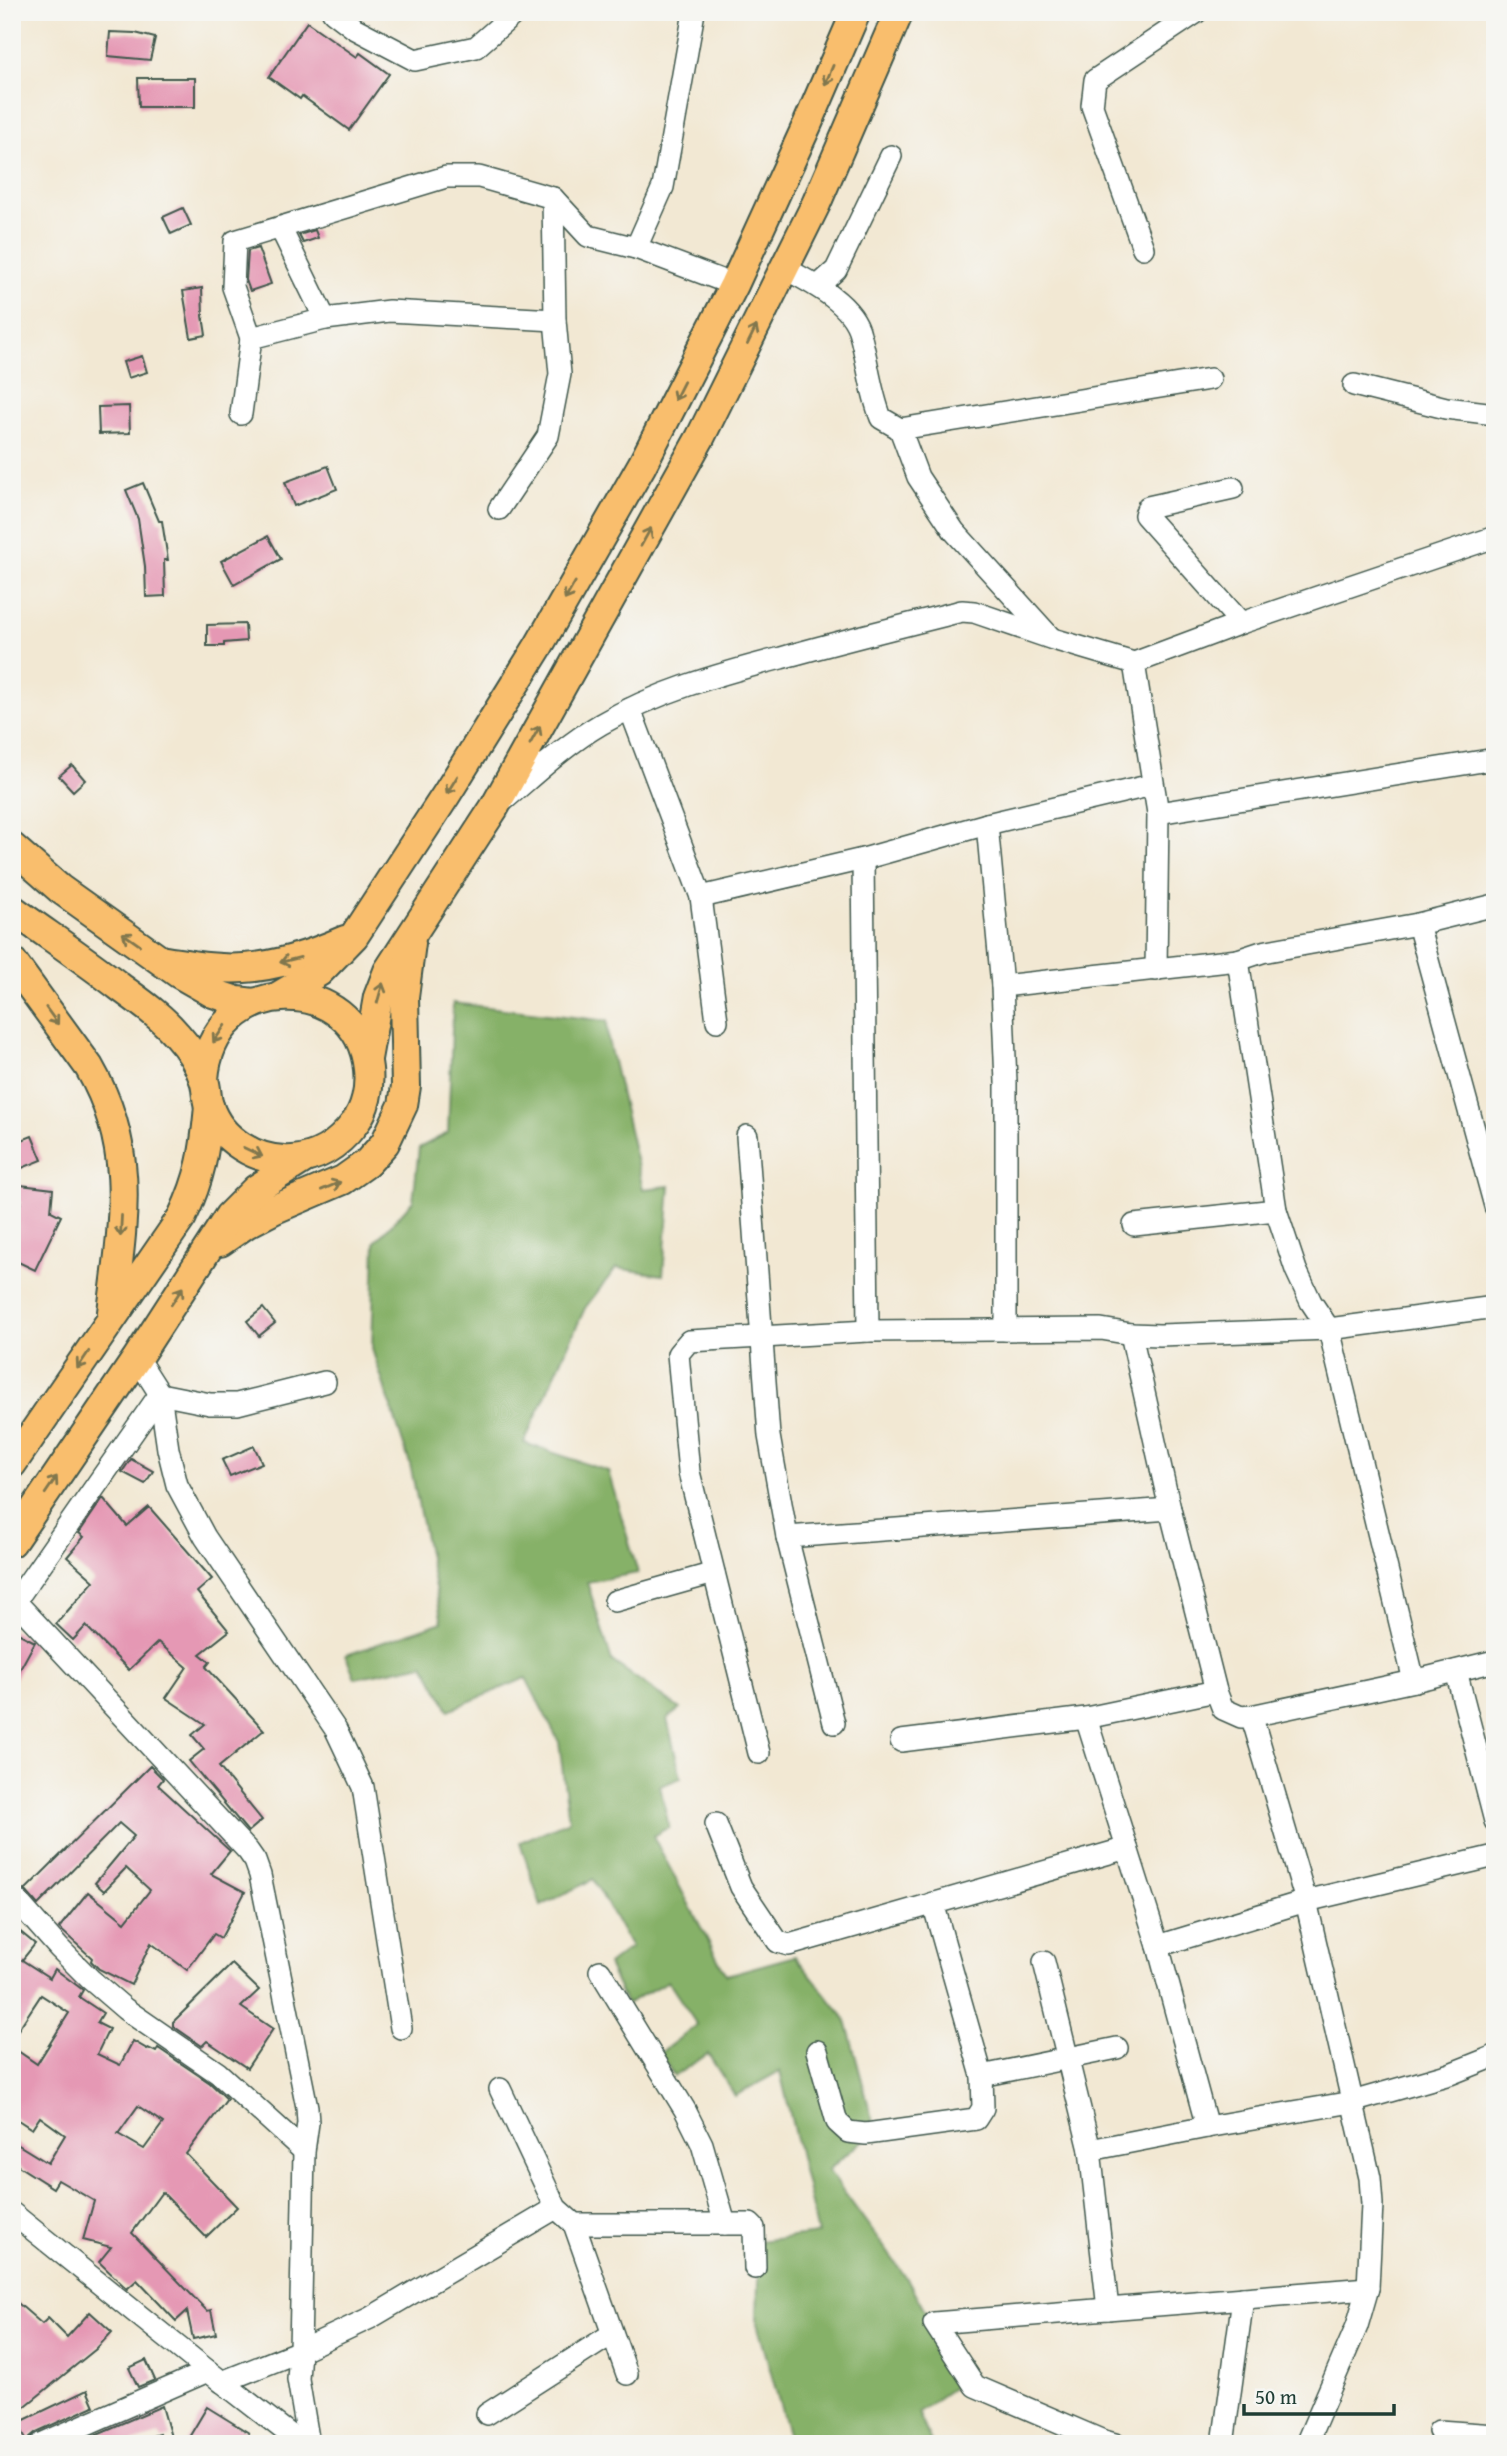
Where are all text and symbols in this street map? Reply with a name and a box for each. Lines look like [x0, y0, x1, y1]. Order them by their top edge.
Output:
one-way arrow [822, 64, 835, 85]
one-way arrow [745, 325, 759, 346]
one-way arrow [672, 380, 686, 401]
one-way arrow [640, 527, 653, 548]
one-way arrow [563, 580, 577, 600]
one-way arrow [528, 726, 542, 746]
one-way arrow [445, 775, 459, 795]
one-way arrow [122, 932, 141, 946]
one-way arrow [279, 954, 302, 967]
one-way arrow [374, 982, 387, 1004]
one-way arrow [45, 1006, 59, 1025]
one-way arrow [212, 1023, 226, 1043]
one-way arrow [242, 1146, 263, 1159]
one-way arrow [319, 1178, 341, 1191]
one-way arrow [115, 1214, 128, 1237]
one-way arrow [170, 1287, 184, 1306]
one-way arrow [76, 1350, 90, 1369]
one-way arrow [43, 1476, 58, 1495]
scale bar [1244, 2372, 1395, 2416]
text: 50 m [1255, 2381, 1297, 2412]

